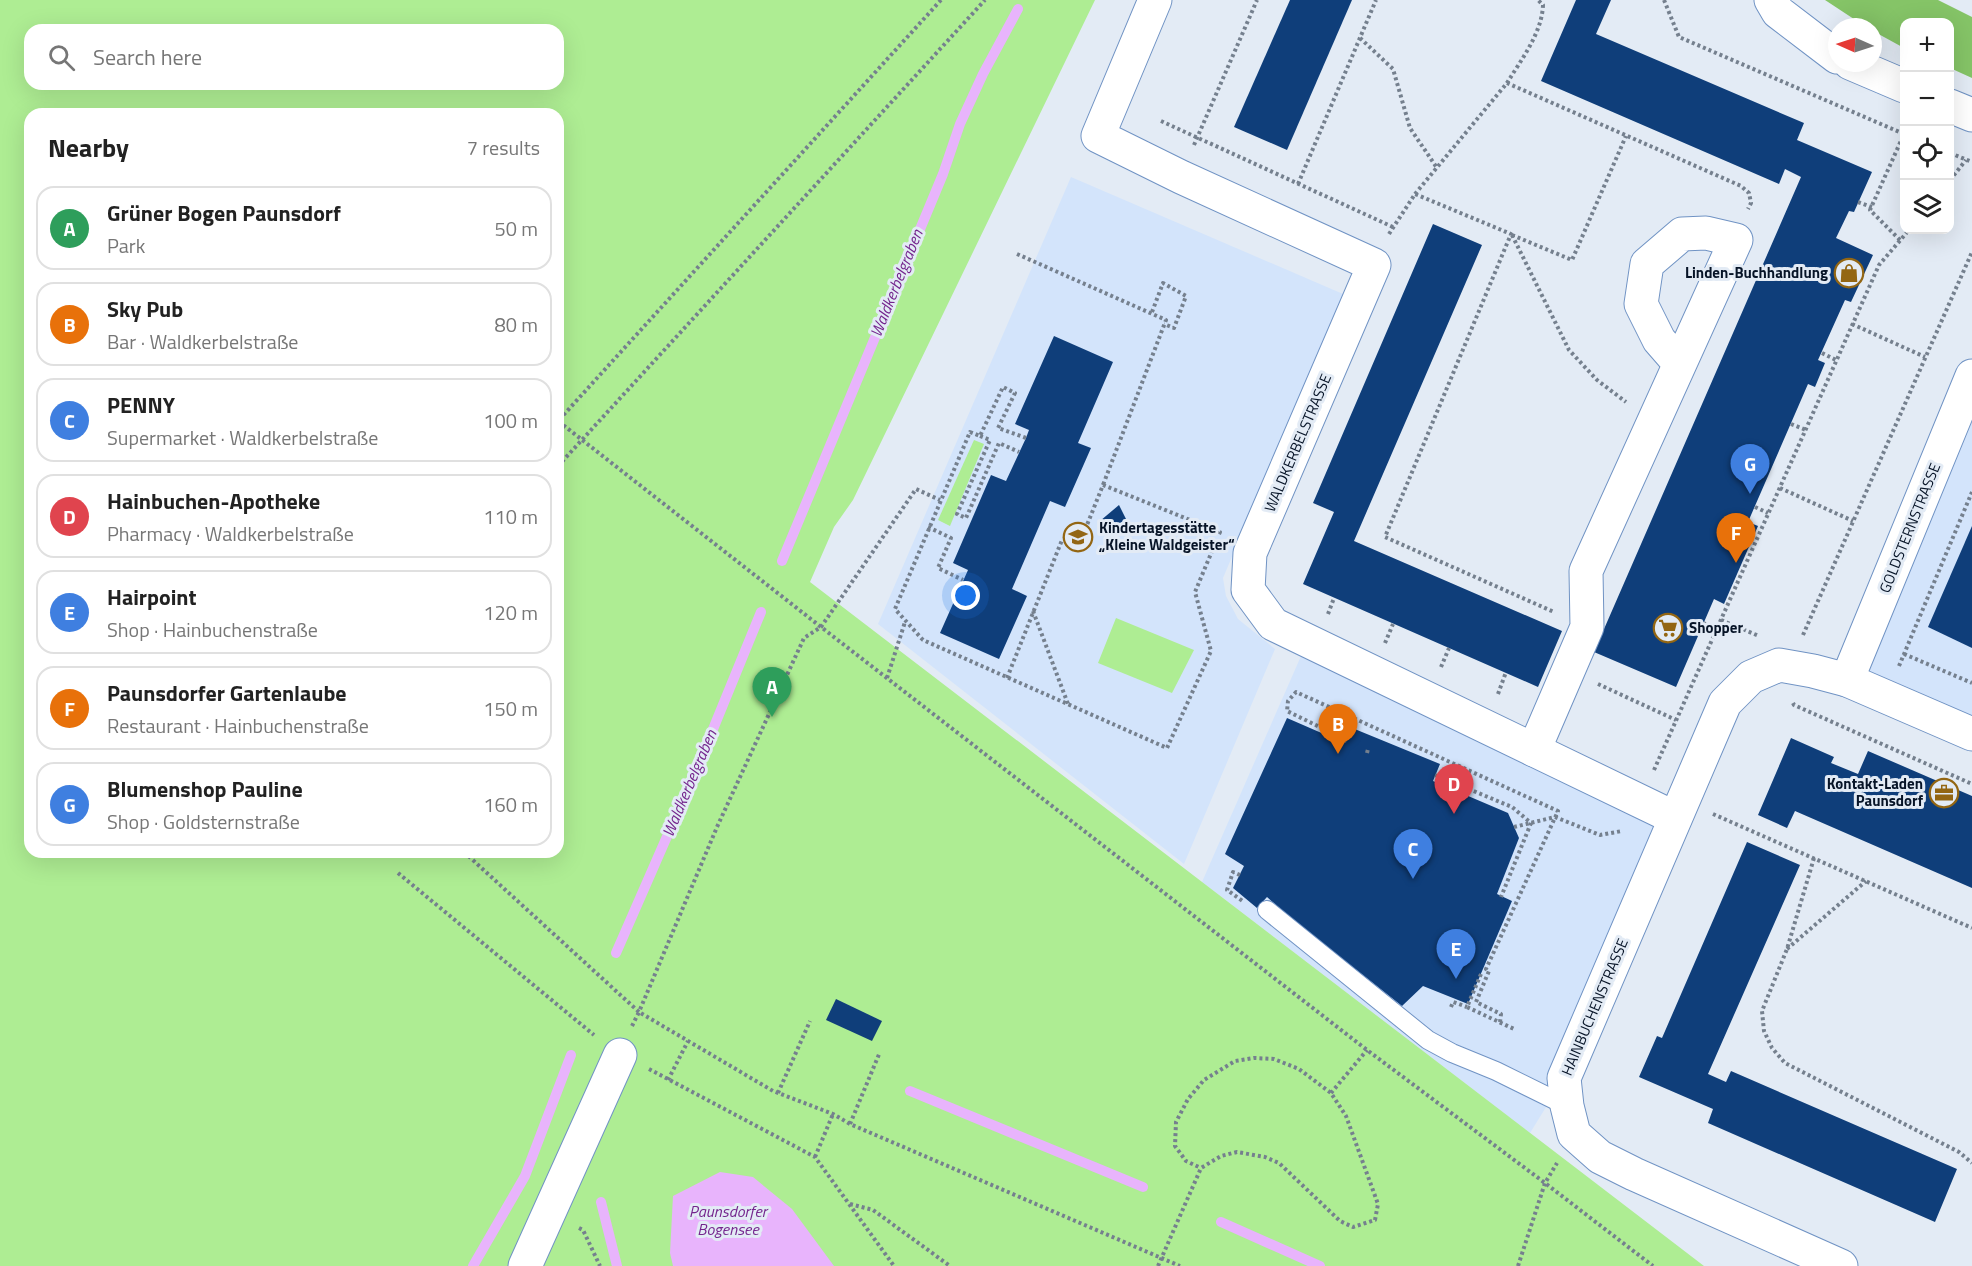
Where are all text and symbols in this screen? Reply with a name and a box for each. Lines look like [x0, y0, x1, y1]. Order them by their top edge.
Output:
north arrow [1828, 18, 1882, 72]
map controls [1900, 18, 1954, 234]
button: + [1900, 18, 1954, 72]
search box [24, 24, 564, 90]
text: Search here [93, 40, 202, 74]
icon: search [45, 41, 78, 74]
button: − [1900, 72, 1954, 126]
button: locate [1900, 126, 1954, 180]
text: Nearby [48, 128, 129, 167]
text: 7 results [467, 132, 540, 163]
button: layers [1900, 180, 1954, 234]
text: Grüner Bogen Paunsdorf [107, 196, 341, 230]
text: A [63, 213, 76, 244]
text: 50 m [494, 213, 538, 244]
water label: Waldkerbelgraben [863, 225, 929, 340]
text: Park [107, 230, 145, 261]
shop icon: Linden-Buchhandlung [1833, 257, 1865, 289]
place label: Linden-Buchhandlung [1685, 261, 1828, 284]
text: Sky Pub [107, 292, 183, 326]
text: B [63, 309, 76, 340]
text: 80 m [494, 309, 538, 340]
text: Bar · Waldkerbelstraße [107, 326, 298, 357]
street label: WALDKERBELSTRASSE [1258, 370, 1337, 515]
text: PENNY [107, 388, 175, 422]
text: C [64, 405, 75, 436]
text: 100 m [483, 405, 538, 436]
text: Supermarket · Waldkerbelstraße [107, 422, 378, 453]
pin: G [1730, 444, 1770, 494]
street label: GOLDSTERNSTRASSE [1873, 459, 1946, 596]
text: Hainbuchen-Apotheke [107, 484, 320, 518]
text: D [63, 501, 76, 532]
text: 110 m [483, 501, 538, 532]
pin: F [1716, 514, 1756, 563]
place label: Kindertagesstätte „Kleine Waldgeister“ [1098, 516, 1235, 556]
text: Pharmacy · Waldkerbelstraße [107, 518, 354, 549]
school or university icon: Kindertagesstätte „Kleine Waldgeister“ [1062, 521, 1094, 553]
text: Hairpoint [107, 580, 197, 614]
your location [951, 581, 980, 610]
text: E [64, 597, 75, 628]
text: 120 m [483, 597, 538, 628]
supermarket icon: Shopper [1652, 612, 1684, 644]
text: Shop · Hainbuchenstraße [107, 614, 318, 645]
place label: Shopper [1689, 616, 1743, 639]
pin: A [752, 668, 792, 717]
text: Paunsdorfer Gartenlaube [107, 676, 347, 710]
text: F [64, 693, 75, 724]
text: 150 m [483, 693, 538, 724]
pin: B [1318, 704, 1358, 754]
text: Restaurant · Hainbuchenstraße [107, 710, 369, 741]
water label: Waldkerbelgraben [656, 725, 723, 840]
pin: D [1434, 764, 1474, 814]
text: Blumenshop Pauline [107, 772, 303, 806]
place label: Kontakt-Laden Paunsdorf [1827, 772, 1924, 812]
office icon: Kontakt-Laden Paunsdorf [1928, 777, 1960, 809]
text: G [63, 789, 76, 820]
text: 160 m [483, 789, 538, 820]
text: Shop · Goldsternstraße [107, 806, 300, 837]
pin: C [1394, 830, 1432, 879]
pin: E [1436, 930, 1476, 979]
street label: HAINBUCHENSTRASSE [1555, 935, 1634, 1079]
water label: Paunsdorfer Bogensee [689, 1199, 769, 1241]

